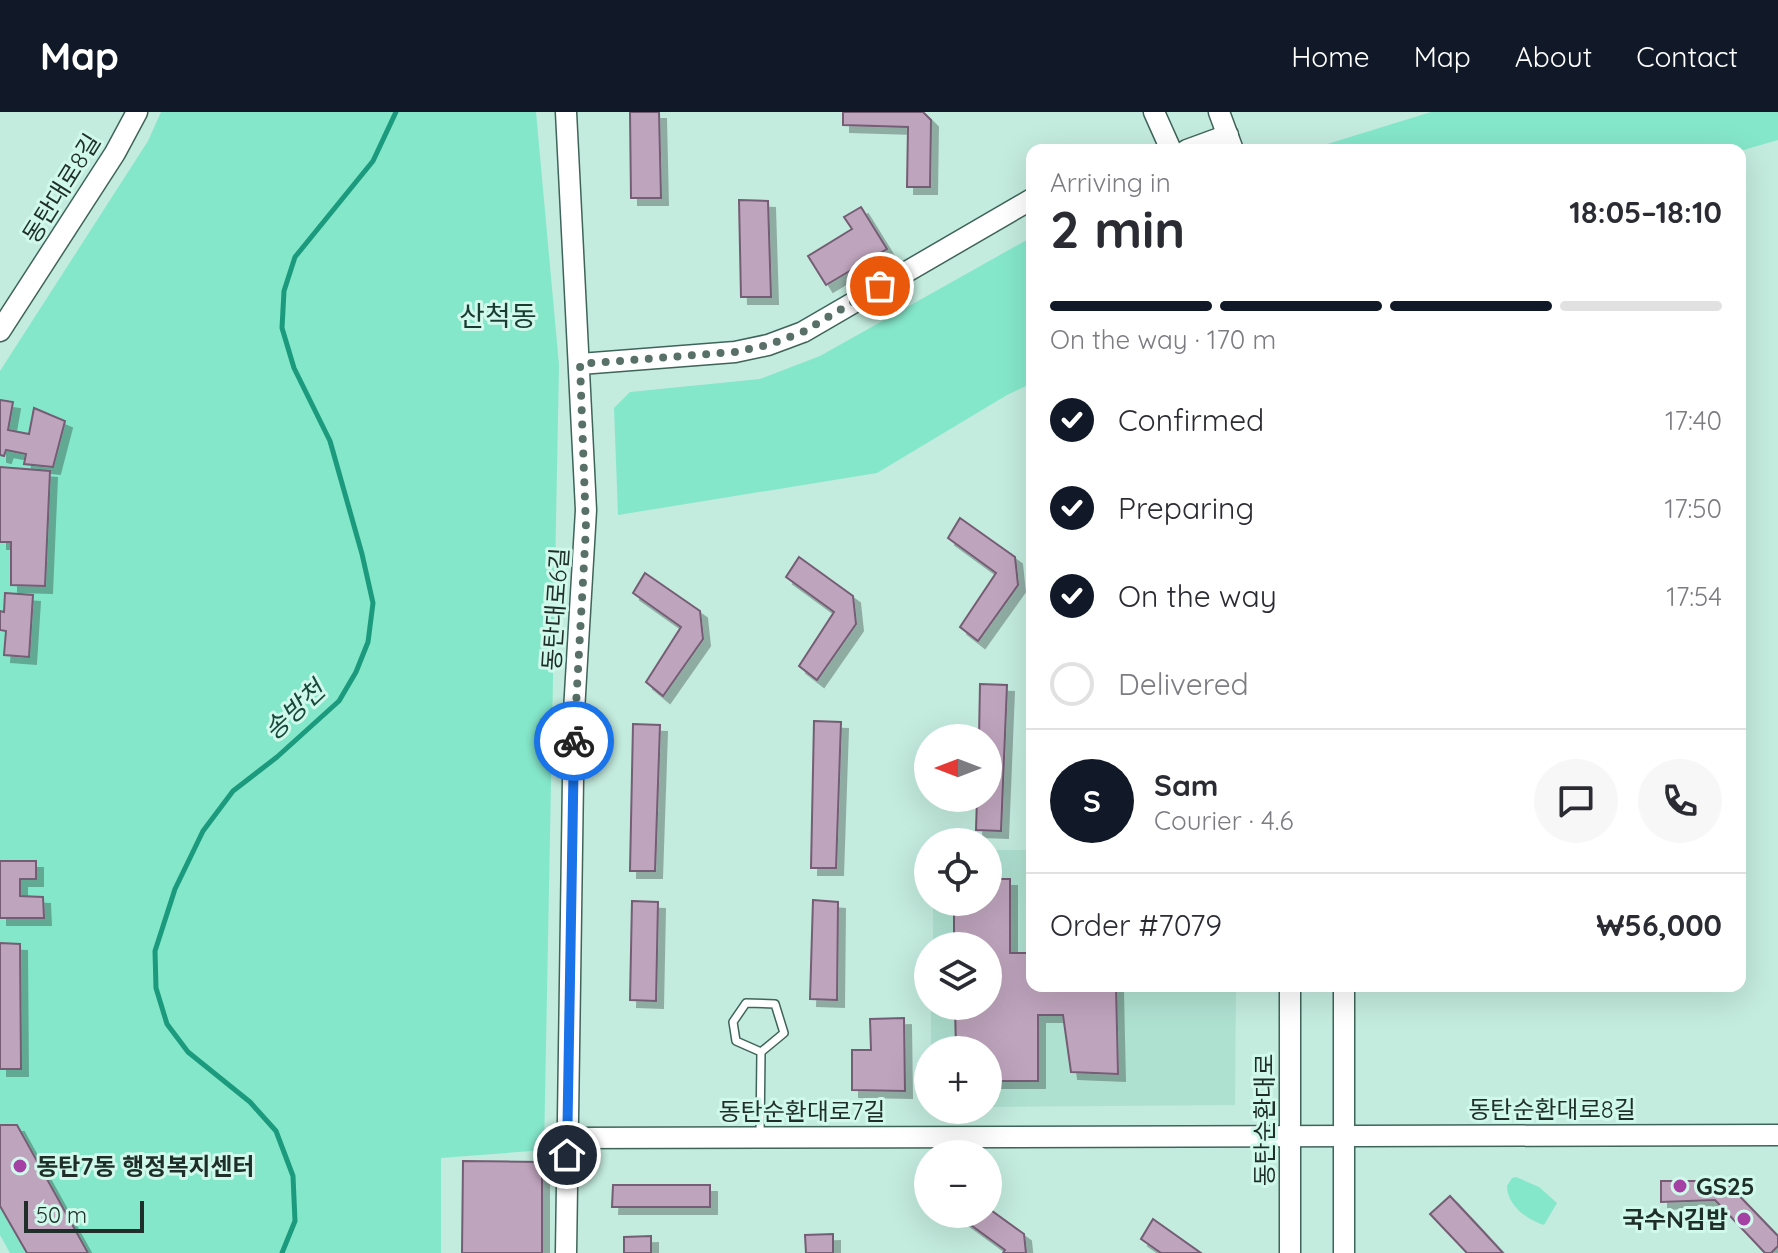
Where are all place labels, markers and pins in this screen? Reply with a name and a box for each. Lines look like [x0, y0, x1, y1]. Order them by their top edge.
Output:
pin [846, 252, 914, 320]
pin [533, 1121, 601, 1189]
place label: 동탄7동 행정복지센터 [36, 1151, 255, 1181]
marker: 동탄7동 행정복지센터 [11, 1157, 29, 1175]
place label: GS25 [1696, 1171, 1755, 1201]
marker: GS25 [1671, 1177, 1689, 1195]
place label: 국수N김밥 [1622, 1204, 1728, 1234]
marker: 국수N김밥 [1735, 1210, 1753, 1228]

